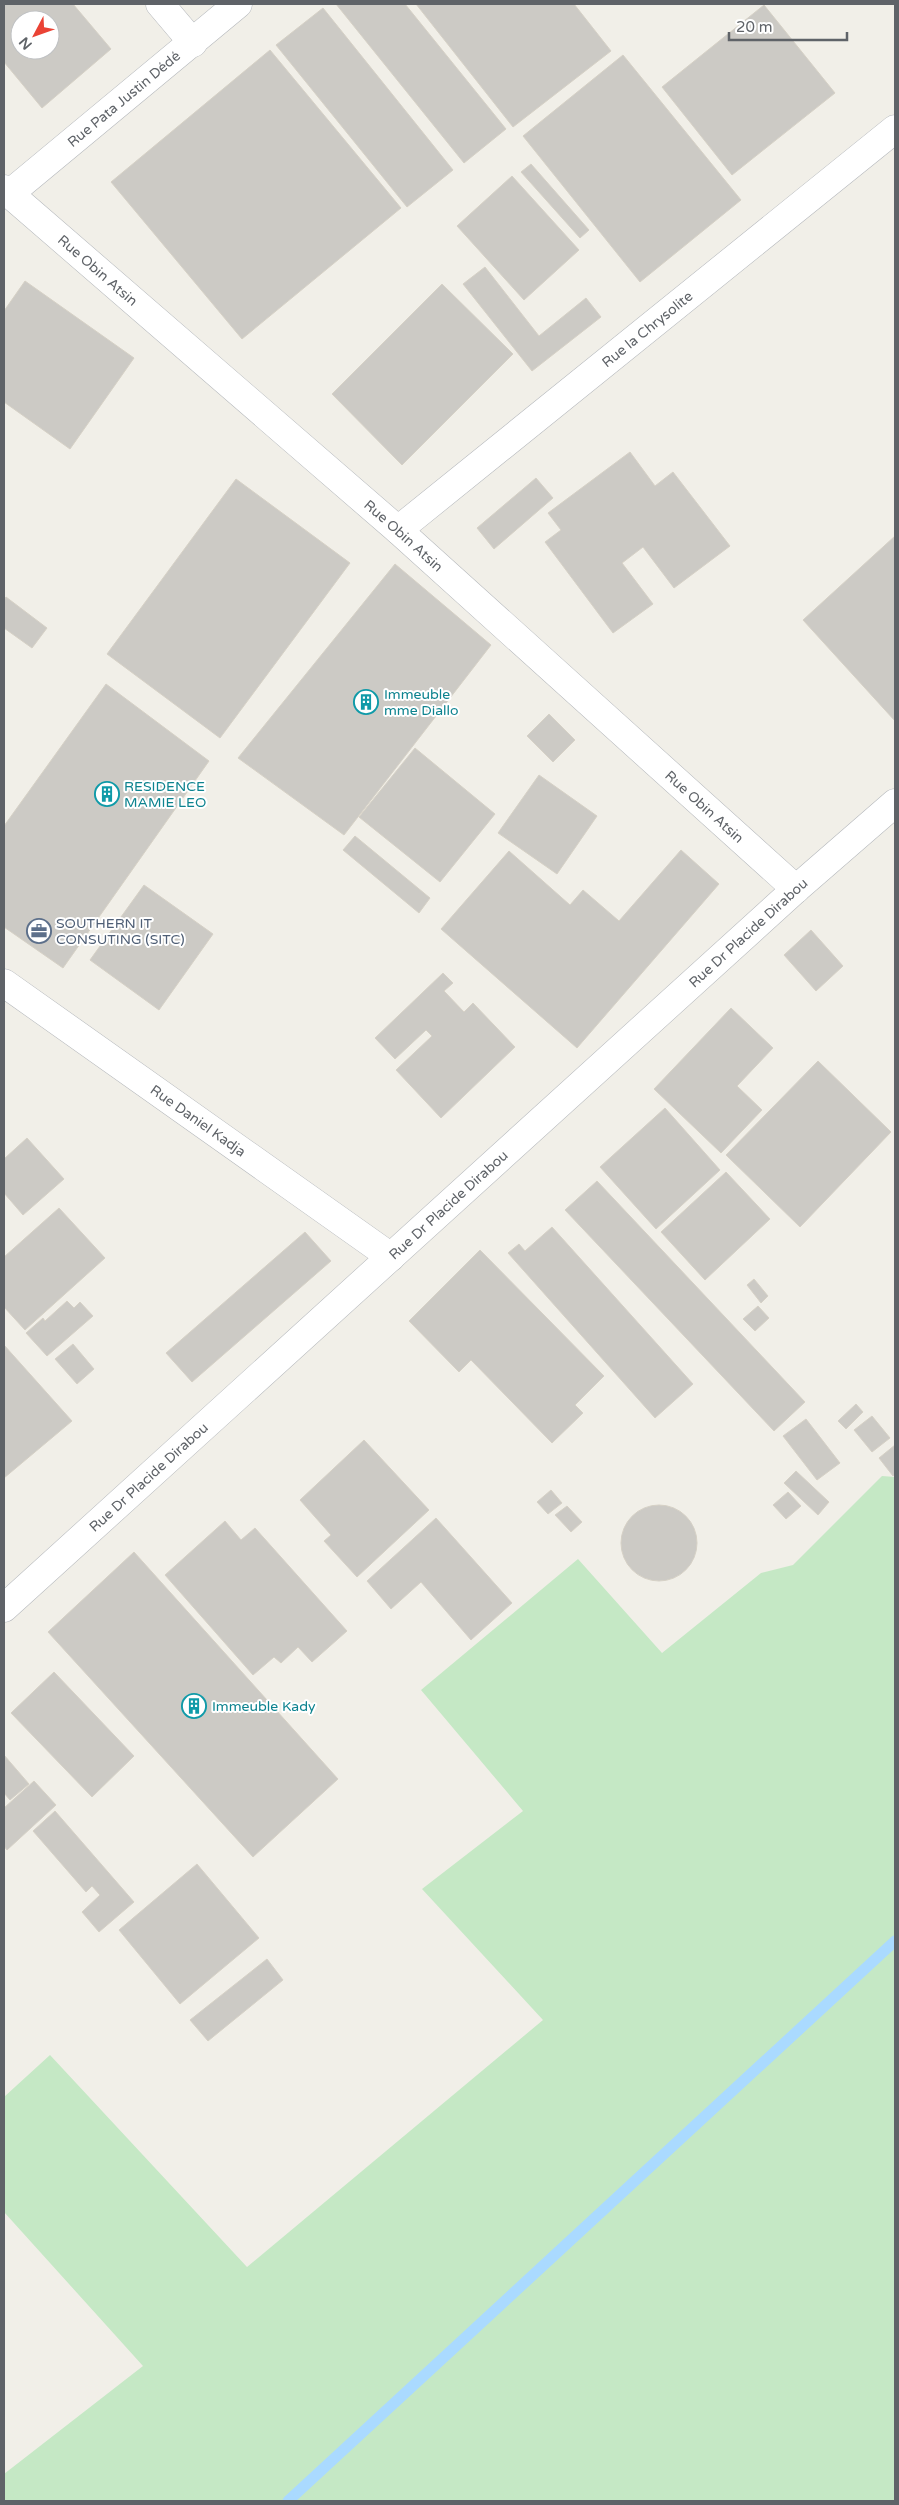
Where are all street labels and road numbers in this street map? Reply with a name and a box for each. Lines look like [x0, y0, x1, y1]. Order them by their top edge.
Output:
street label: Rue Pata Justin Dédé [64, 47, 184, 151]
street label: Rue Obin Atsin [54, 231, 141, 309]
street label: Rue la Chrysolite [598, 287, 696, 371]
street label: Rue Obin Atsin [361, 496, 447, 575]
street label: Rue Obin Atsin [662, 767, 747, 846]
street label: Rue Dr Placide Dirabou [685, 874, 811, 991]
street label: Rue Daniel Kadja [147, 1081, 249, 1160]
street label: Rue Dr Placide Dirabou [385, 1146, 511, 1263]
street label: Rue Dr Placide Dirabou [85, 1419, 211, 1535]

